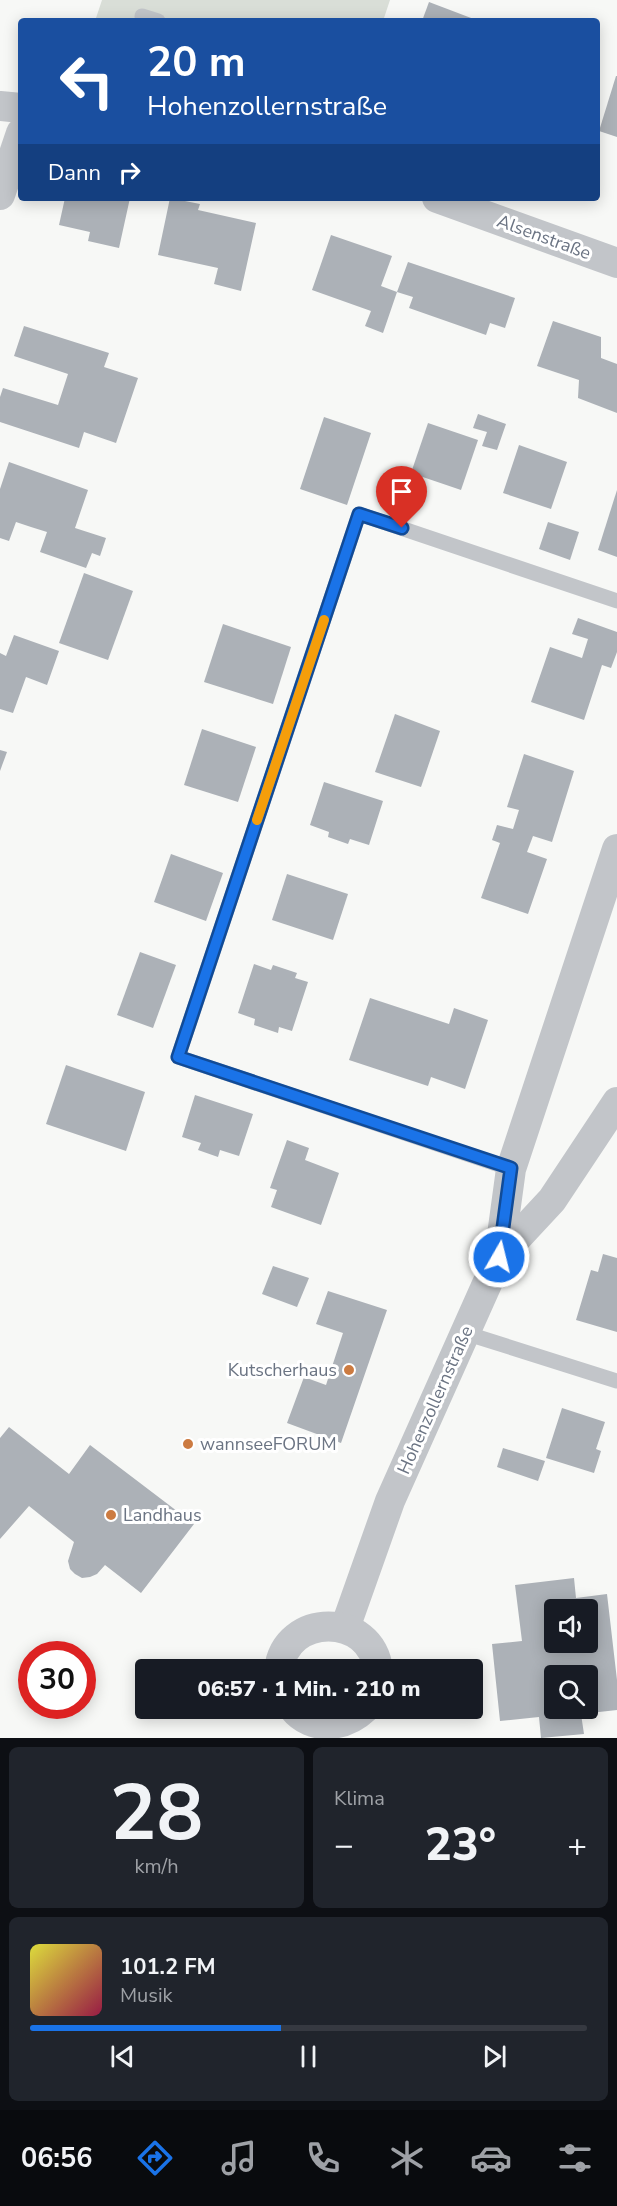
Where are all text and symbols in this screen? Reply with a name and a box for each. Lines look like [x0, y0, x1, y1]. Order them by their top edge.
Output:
text: 20 m [147, 34, 246, 91]
icon: left [48, 42, 126, 120]
text: Hohenzollernstraße [147, 88, 387, 125]
icon: right [113, 156, 146, 189]
text: Dann [48, 158, 101, 188]
street label: Alsenstraße [494, 209, 594, 265]
pin [376, 466, 427, 528]
icon: arrive [385, 475, 418, 508]
position arrow [467, 1225, 531, 1289]
street label: Hohenzollernstraße [391, 1322, 479, 1478]
place label: Kutscherhaus [228, 1358, 337, 1382]
marker: Kutscherhaus [342, 1363, 356, 1377]
place label: wannseeFORUM [200, 1432, 337, 1456]
marker: wannseeFORUM [181, 1437, 195, 1451]
place label: Landhaus [123, 1503, 202, 1527]
marker: Landhaus [104, 1508, 118, 1522]
map controls [544, 1599, 598, 1719]
button: sound [544, 1599, 598, 1653]
speed limit sign: 30 [18, 1641, 96, 1719]
button: search [544, 1665, 598, 1719]
text: 06:57 · 1 Min. · 210 m [198, 1674, 421, 1704]
text: 28 [110, 1760, 203, 1867]
text: Klima [334, 1785, 385, 1812]
text: 23° [425, 1815, 496, 1876]
text: − [334, 1823, 354, 1868]
text: + [567, 1823, 587, 1868]
text: km/h [134, 1853, 179, 1880]
text: 101.2 FM [120, 1952, 216, 1982]
text: Musik [120, 1982, 173, 2009]
icon: previous [106, 2040, 139, 2073]
icon: pause [292, 2040, 325, 2073]
icon: next [478, 2040, 511, 2073]
icon: directions [134, 2137, 176, 2179]
icon: music [218, 2137, 260, 2179]
icon: phone [302, 2137, 344, 2179]
icon: climate [386, 2137, 428, 2179]
icon: car [470, 2137, 512, 2179]
icon: filters [554, 2137, 596, 2179]
text: 06:56 [21, 2140, 92, 2177]

